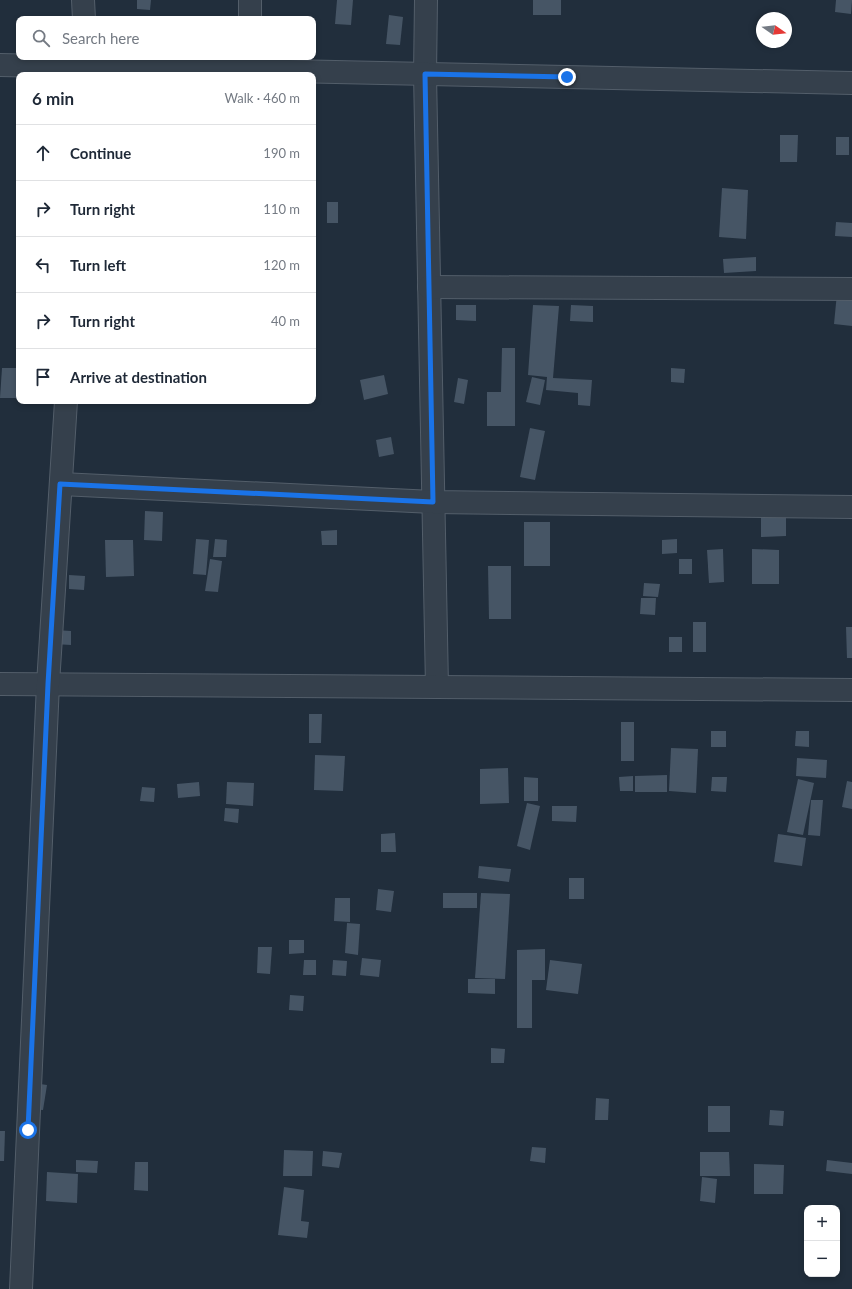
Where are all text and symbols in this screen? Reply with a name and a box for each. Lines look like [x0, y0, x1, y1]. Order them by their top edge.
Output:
north arrow [756, 12, 792, 48]
search box [16, 16, 316, 60]
icon: search [30, 27, 52, 49]
text: Search here [62, 29, 139, 47]
route end [558, 68, 576, 86]
text: 6 min [32, 88, 74, 109]
text: Walk · 460 m [224, 90, 300, 106]
icon: ahead [32, 142, 54, 164]
text: Continue [70, 144, 131, 162]
text: 190 m [263, 145, 300, 161]
icon: right [32, 198, 54, 220]
text: Turn right [70, 200, 135, 218]
text: 110 m [263, 201, 300, 217]
icon: left [32, 254, 54, 276]
text: Turn left [70, 256, 126, 274]
text: 120 m [263, 257, 300, 273]
icon: right [32, 310, 54, 332]
text: Turn right [70, 312, 135, 330]
text: 40 m [271, 313, 300, 329]
icon: arrive [32, 366, 54, 388]
text: Arrive at destination [70, 368, 207, 386]
route start [19, 1121, 37, 1139]
map controls [804, 1205, 840, 1277]
button: + [804, 1205, 840, 1241]
button: − [804, 1241, 840, 1277]

